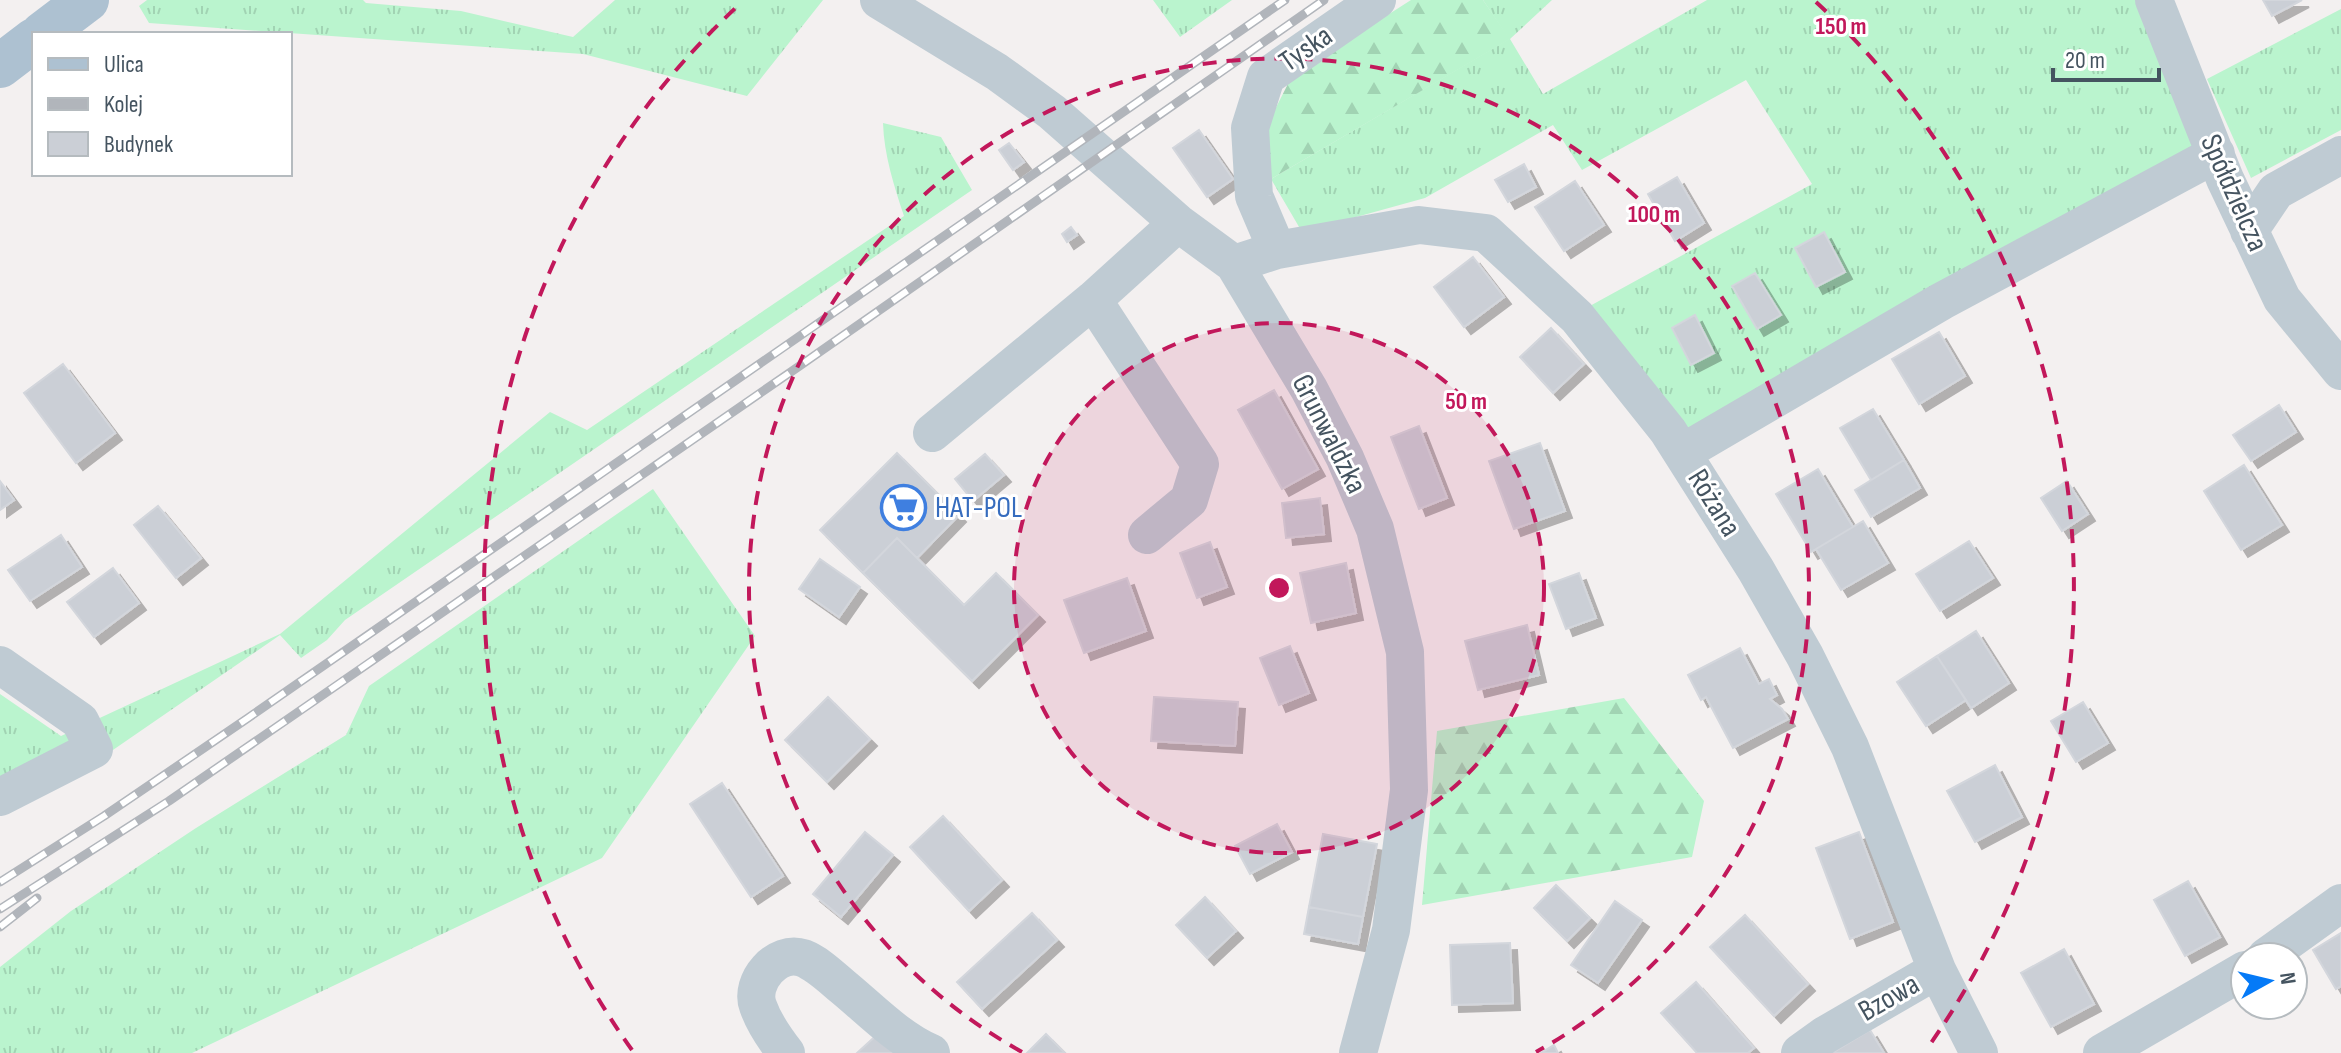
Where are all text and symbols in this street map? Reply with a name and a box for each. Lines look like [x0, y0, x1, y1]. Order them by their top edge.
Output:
text: 150 m [1815, 12, 1867, 41]
street label: Tyska [1273, 18, 1339, 80]
legend [32, 32, 292, 176]
scale bar [2053, 32, 2159, 82]
text: 20 m [2065, 46, 2105, 75]
text: Ulica [104, 50, 144, 79]
text: Kolej [104, 90, 143, 119]
street label: Spółdzielcza [2192, 129, 2276, 257]
text: Budynek [104, 130, 173, 159]
text: 100 m [1628, 200, 1680, 229]
street label: Grunwaldzka [1284, 368, 1374, 500]
text: 50 m [1445, 387, 1487, 416]
street label: Różana [1680, 463, 1748, 543]
supermarket icon: HAT-POL [880, 484, 928, 532]
place label: HAT-POL [935, 490, 1022, 526]
centre of rings [1265, 574, 1293, 602]
north arrow [2229, 941, 2309, 1021]
street label: Bzowa [1852, 966, 1926, 1030]
text: N [2273, 971, 2302, 986]

